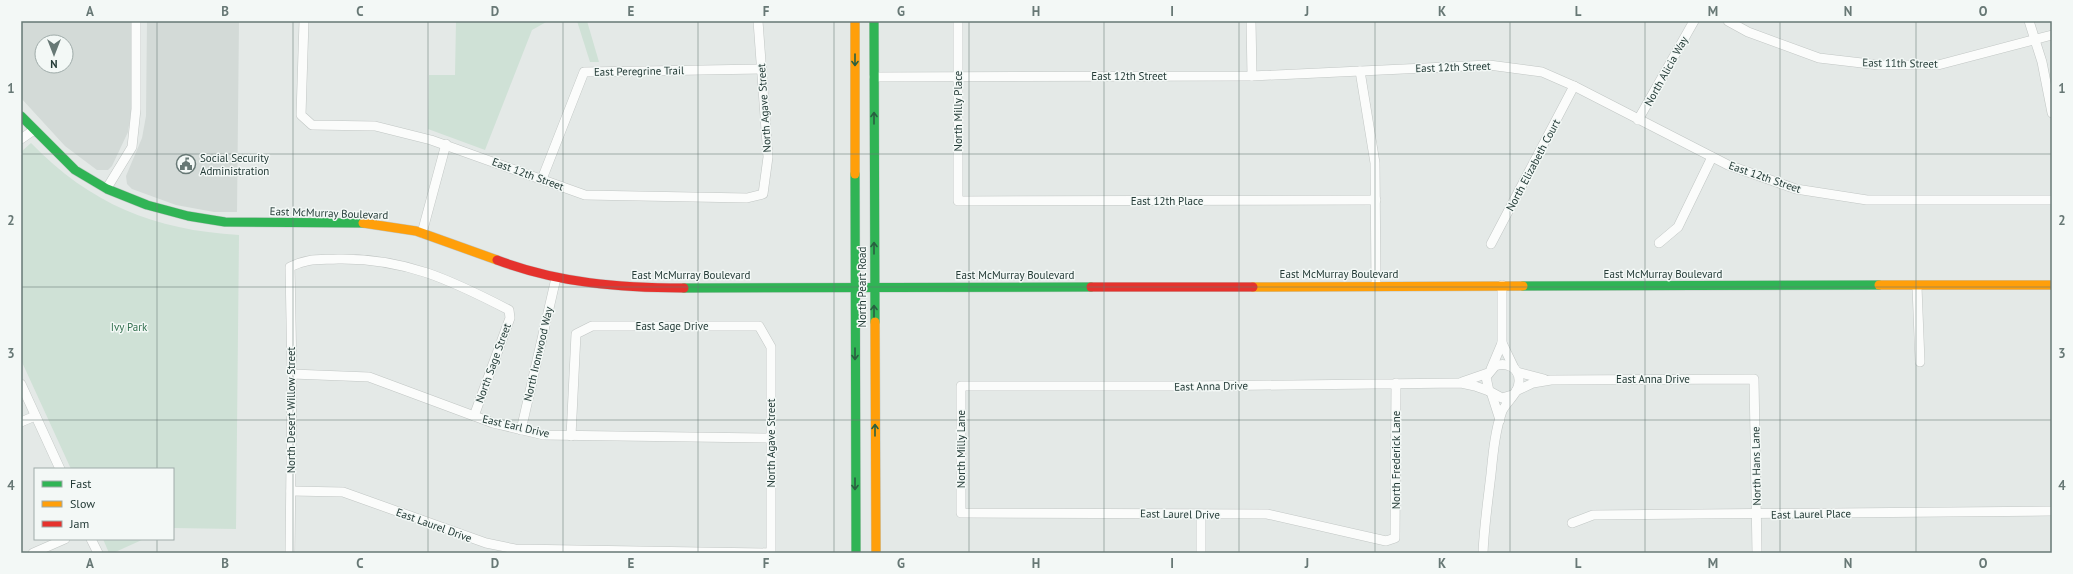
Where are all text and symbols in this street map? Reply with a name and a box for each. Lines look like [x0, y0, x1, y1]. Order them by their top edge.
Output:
text: A [86, 3, 94, 20]
text: B [221, 3, 229, 20]
text: C [356, 3, 364, 20]
text: D [491, 3, 499, 20]
text: E [628, 3, 635, 20]
text: F [763, 3, 770, 20]
text: G [897, 3, 905, 20]
text: H [1032, 3, 1040, 20]
text: I [1170, 3, 1174, 20]
text: J [1304, 3, 1309, 20]
text: K [1438, 3, 1446, 20]
text: L [1575, 3, 1582, 20]
text: M [1708, 3, 1718, 20]
text: N [1844, 3, 1852, 20]
text: O [1979, 3, 1988, 20]
street label: North Alicia Way [1641, 33, 1691, 108]
north arrow [34, 34, 74, 74]
one-way arrow [851, 53, 859, 66]
street label: East 11th Street [1862, 55, 1938, 71]
text: N [50, 57, 58, 71]
street label: East 12th Street [1415, 59, 1491, 75]
street label: East Peregrine Trail [594, 63, 685, 79]
street label: North Agave Street [754, 63, 774, 153]
street label: East 12th Street [1091, 69, 1167, 83]
street label: North Milly Place [951, 70, 965, 151]
text: 1 [7, 80, 15, 97]
text: 1 [2058, 80, 2066, 97]
one-way arrow [870, 112, 878, 125]
street label: North Elizabeth Court [1503, 116, 1563, 213]
place label: Social Security Administration [200, 151, 270, 178]
public building icon: Social Security Administration [175, 153, 197, 175]
street label: East 12th Street [490, 155, 566, 194]
street label: East 12th Street [1727, 158, 1803, 196]
street label: East 12th Place [1131, 194, 1204, 208]
street label: East McMurray Boulevard [269, 204, 389, 222]
text: 2 [7, 212, 15, 229]
text: 2 [2058, 212, 2066, 229]
one-way arrow [870, 242, 878, 255]
street label: North Peart Road [855, 246, 869, 327]
street label: East McMurray Boulevard [1280, 267, 1398, 281]
street label: East McMurray Boulevard [1604, 267, 1722, 281]
street label: East McMurray Boulevard [632, 268, 750, 282]
street label: East McMurray Boulevard [956, 268, 1074, 282]
street label: North Ironwood Way [520, 305, 556, 403]
one-way arrow [870, 305, 878, 318]
street label: East Sage Drive [635, 319, 709, 333]
park label: Ivy Park [111, 320, 148, 334]
street label: North Sage Street [472, 321, 514, 405]
text: 3 [7, 345, 15, 362]
text: 3 [2058, 345, 2066, 362]
street label: North Desert Willow Street [284, 346, 298, 473]
one-way arrow [851, 347, 859, 360]
street label: East Anna Drive [1616, 372, 1690, 386]
street label: East Anna Drive [1174, 378, 1248, 394]
street label: North Agave Street [764, 398, 778, 488]
street label: North Milly Lane [954, 409, 968, 488]
street label: North Frederick Lane [1389, 410, 1403, 509]
street label: East Earl Drive [481, 411, 551, 441]
one-way arrow [871, 424, 879, 437]
street label: North Hans Lane [1748, 426, 1764, 506]
legend [34, 468, 174, 540]
text: Fast [70, 476, 91, 491]
text: 4 [7, 477, 15, 494]
one-way arrow [851, 477, 859, 490]
text: 4 [2058, 477, 2066, 494]
text: Slow [70, 496, 95, 511]
street label: East Laurel Drive [394, 505, 474, 545]
street label: East Laurel Drive [1140, 506, 1220, 522]
street label: East Laurel Place [1771, 506, 1852, 522]
text: Jam [69, 516, 89, 531]
text: A [86, 555, 94, 572]
text: B [221, 555, 229, 572]
text: C [356, 555, 364, 572]
text: D [491, 555, 499, 572]
text: E [628, 555, 635, 572]
text: F [763, 555, 770, 572]
text: G [897, 555, 905, 572]
text: H [1032, 555, 1040, 572]
text: I [1170, 555, 1174, 572]
text: J [1304, 555, 1309, 572]
text: K [1438, 555, 1446, 572]
text: L [1575, 555, 1582, 572]
text: M [1708, 555, 1718, 572]
text: N [1844, 555, 1852, 572]
text: O [1979, 555, 1988, 572]

